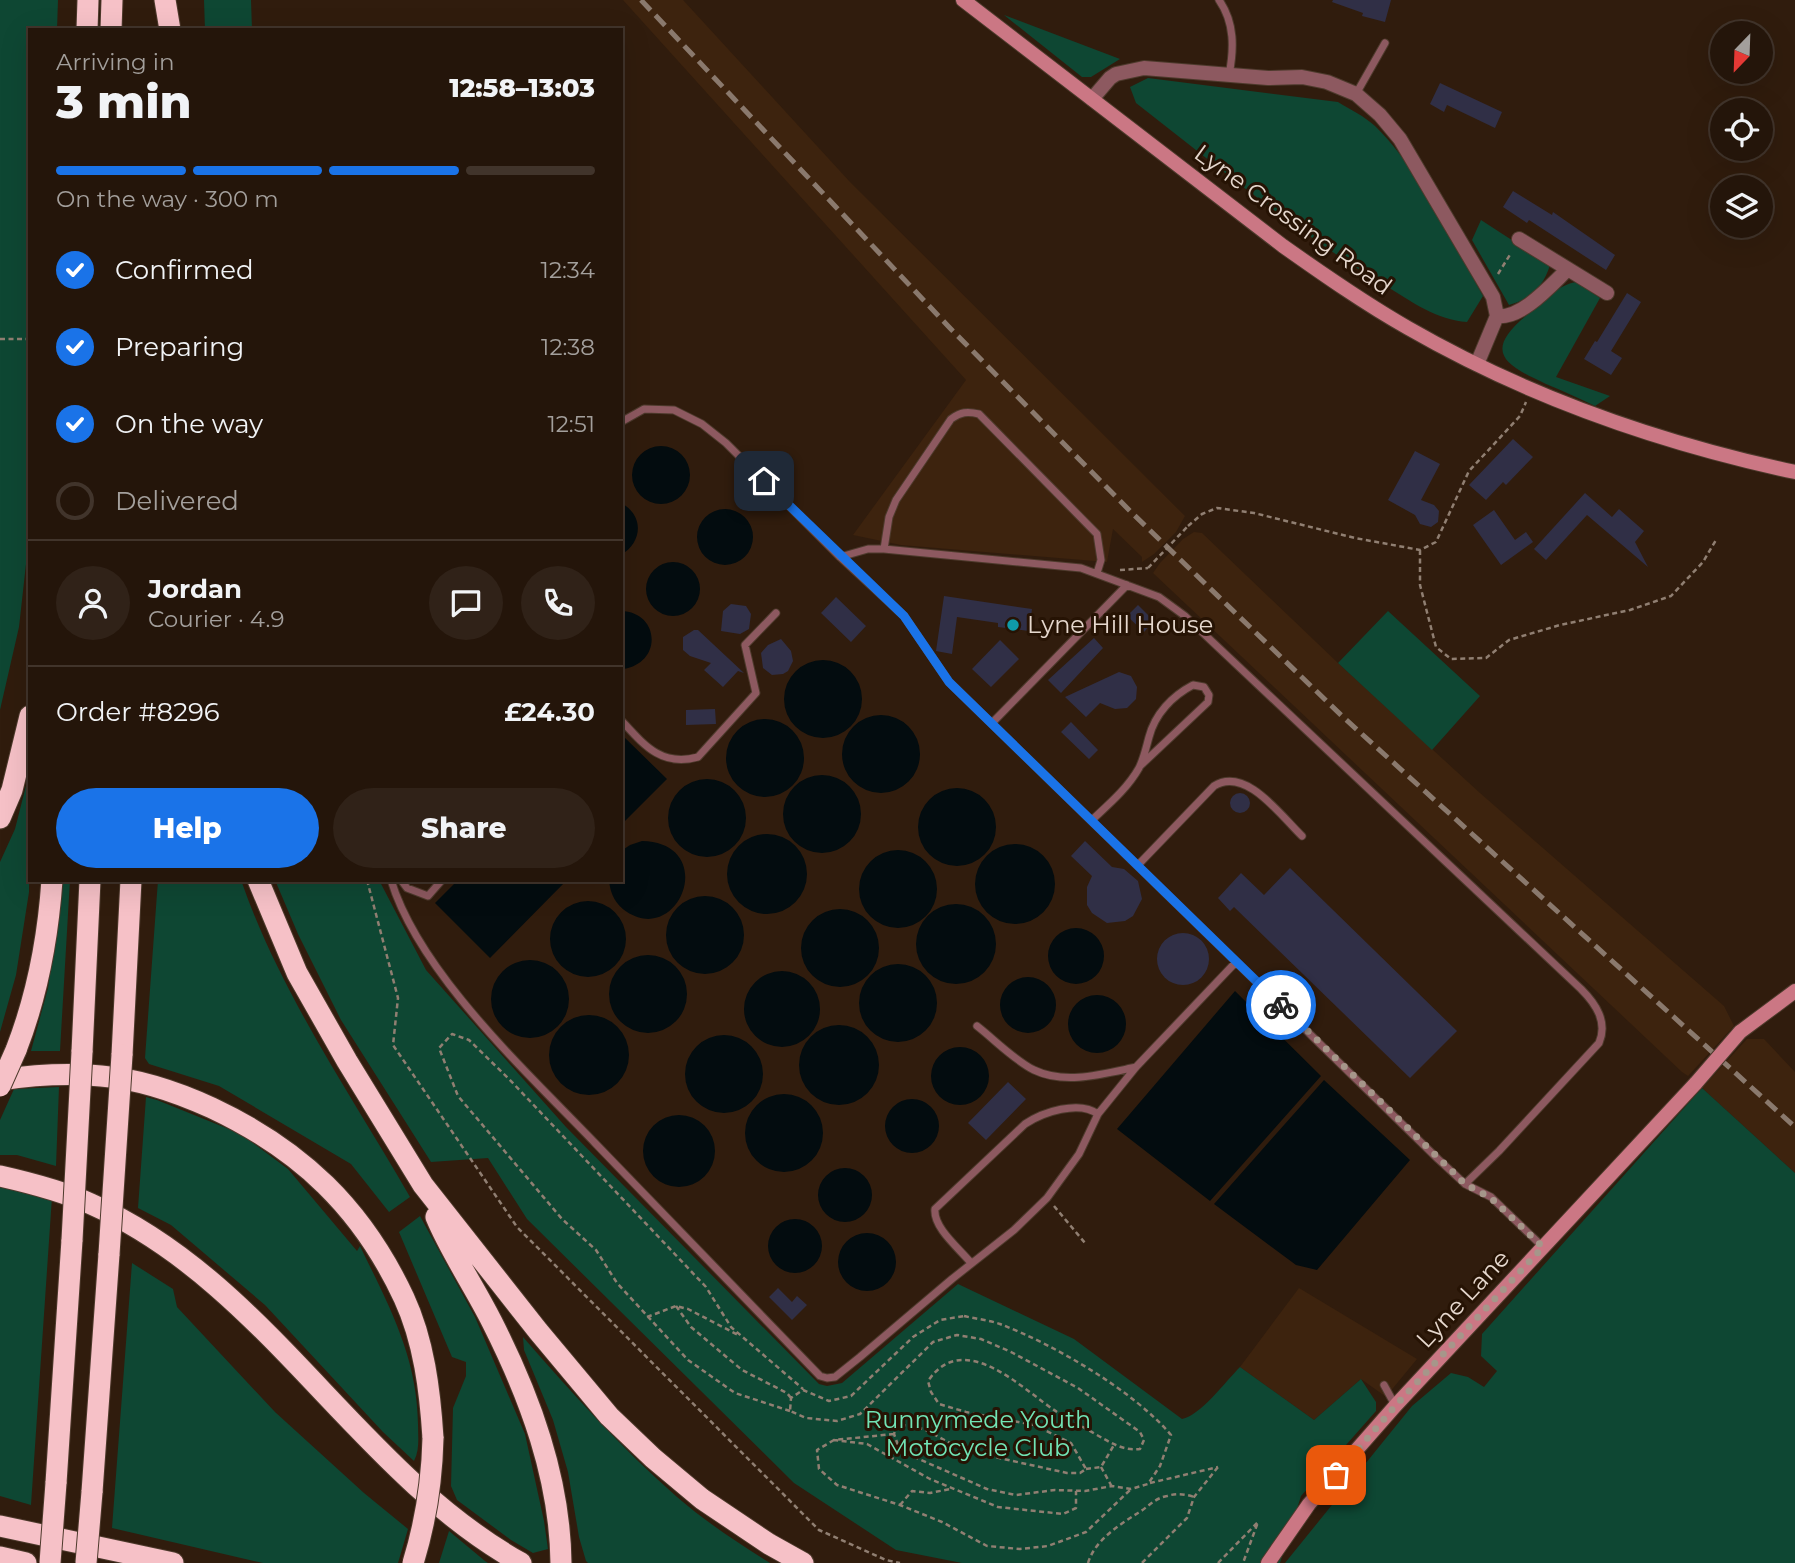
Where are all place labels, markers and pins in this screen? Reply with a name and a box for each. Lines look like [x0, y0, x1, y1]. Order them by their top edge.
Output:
pin [734, 451, 794, 511]
place label: Lyne Hill House [1027, 610, 1213, 639]
marker: Lyne Hill House [1005, 617, 1021, 633]
pin [1306, 1445, 1366, 1505]

